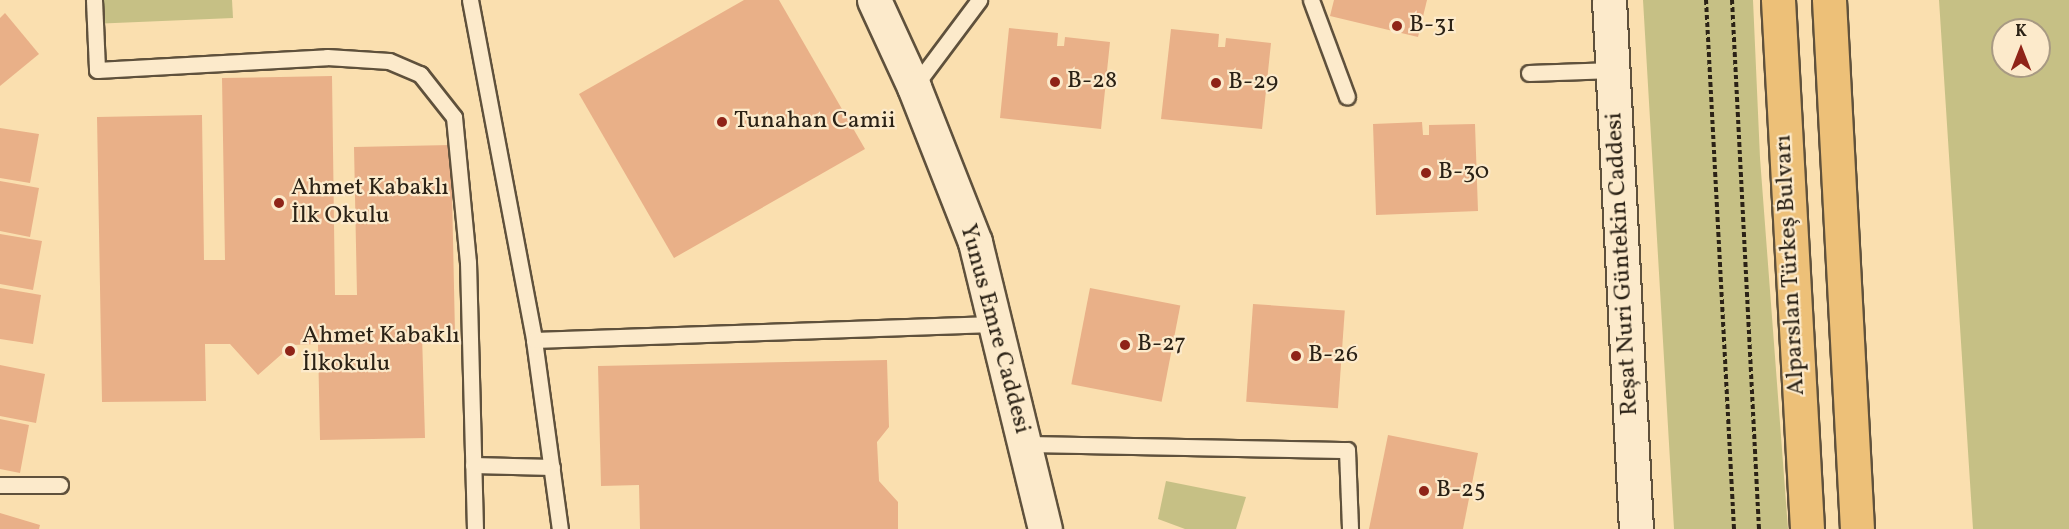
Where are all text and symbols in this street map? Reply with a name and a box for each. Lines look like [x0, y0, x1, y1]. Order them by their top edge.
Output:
place label: B-31 [1409, 12, 1456, 40]
north arrow [1991, 18, 2051, 78]
marker: B-31 [1390, 19, 1404, 33]
text: K [2015, 21, 2027, 43]
place label: B-28 [1067, 68, 1117, 96]
place label: B-29 [1228, 69, 1278, 97]
marker: B-28 [1048, 75, 1062, 89]
marker: B-29 [1209, 76, 1223, 90]
place label: Tunahan Camii [734, 108, 895, 136]
street label: Reşat Nuri Güntekin Caddesi [1601, 112, 1645, 416]
marker: Tunahan Camii [715, 115, 729, 129]
street label: Alparslan Türkeş Bulvarı [1770, 134, 1812, 396]
place label: B-30 [1438, 159, 1489, 187]
marker: B-30 [1419, 166, 1433, 180]
place label: Ahmet Kabaklı İlk Okulu [291, 175, 449, 231]
marker: Ahmet Kabaklı İlk Okulu [272, 196, 286, 210]
street label: Yunus Emre Caddesi [952, 221, 1036, 437]
place label: Ahmet Kabaklı İlkokulu [302, 323, 460, 379]
place label: B-27 [1137, 331, 1186, 359]
marker: B-27 [1118, 338, 1132, 352]
place label: B-26 [1308, 342, 1358, 370]
marker: Ahmet Kabaklı İlkokulu [283, 344, 297, 358]
marker: B-26 [1289, 349, 1303, 363]
place label: B-25 [1436, 477, 1485, 505]
marker: B-25 [1417, 484, 1431, 498]

